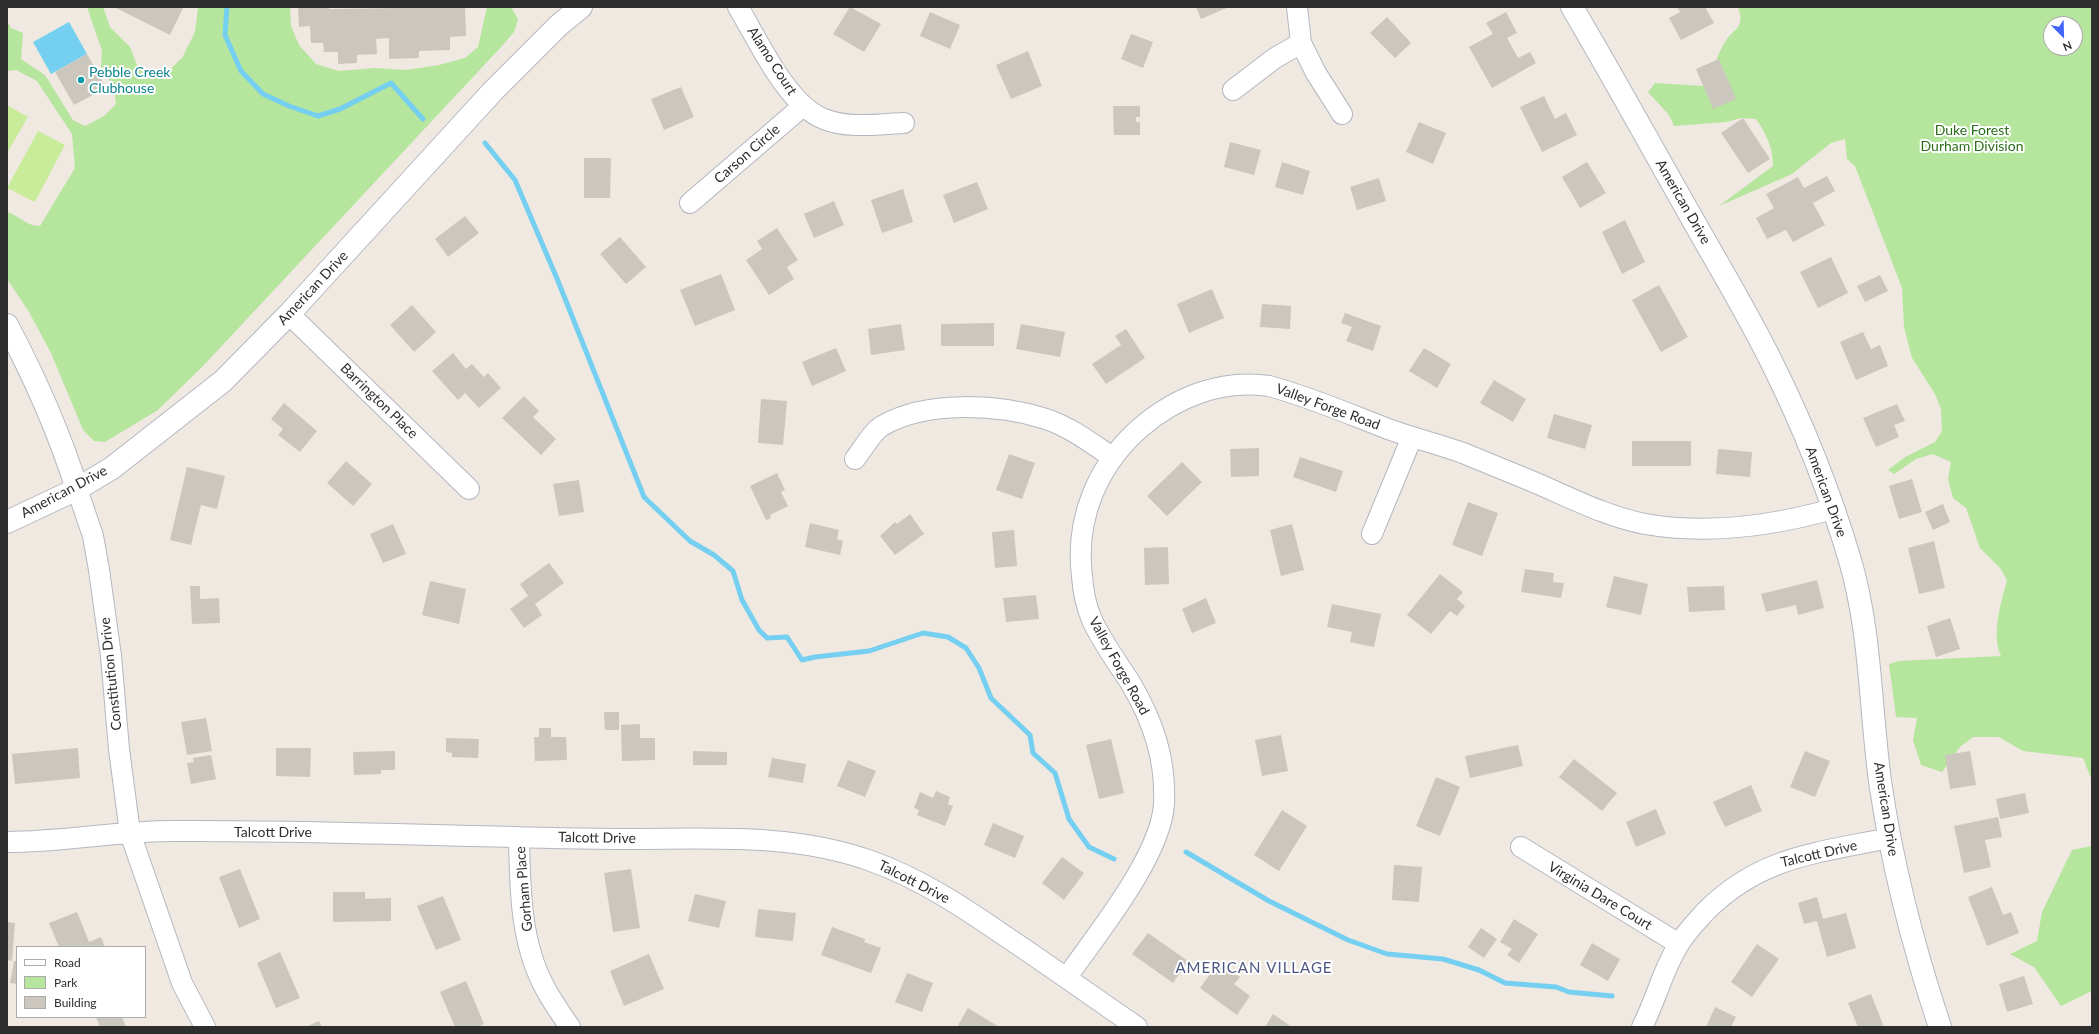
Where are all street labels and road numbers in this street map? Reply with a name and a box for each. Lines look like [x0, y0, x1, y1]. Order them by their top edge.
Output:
street label: Alamo Court [744, 24, 800, 98]
street label: Carson Circle [711, 121, 783, 187]
street label: American Drive [1652, 157, 1714, 247]
street label: American Drive [274, 247, 352, 329]
street label: Barrington Place [337, 360, 421, 442]
street label: Valley Forge Road [1274, 380, 1382, 434]
street label: American Drive [1802, 444, 1850, 540]
street label: American Drive [18, 462, 110, 522]
street label: Valley Forge Road [1085, 614, 1153, 718]
street label: Constitution Drive [97, 617, 125, 731]
street label: American Drive [1870, 761, 1902, 857]
street label: Talcott Drive [234, 824, 312, 840]
street label: Talcott Drive [558, 829, 636, 847]
street label: Talcott Drive [1779, 837, 1859, 871]
street label: Gorham Place [512, 846, 536, 932]
street label: Talcott Drive [876, 857, 952, 907]
street label: Virginia Dare Court [1545, 858, 1655, 934]

